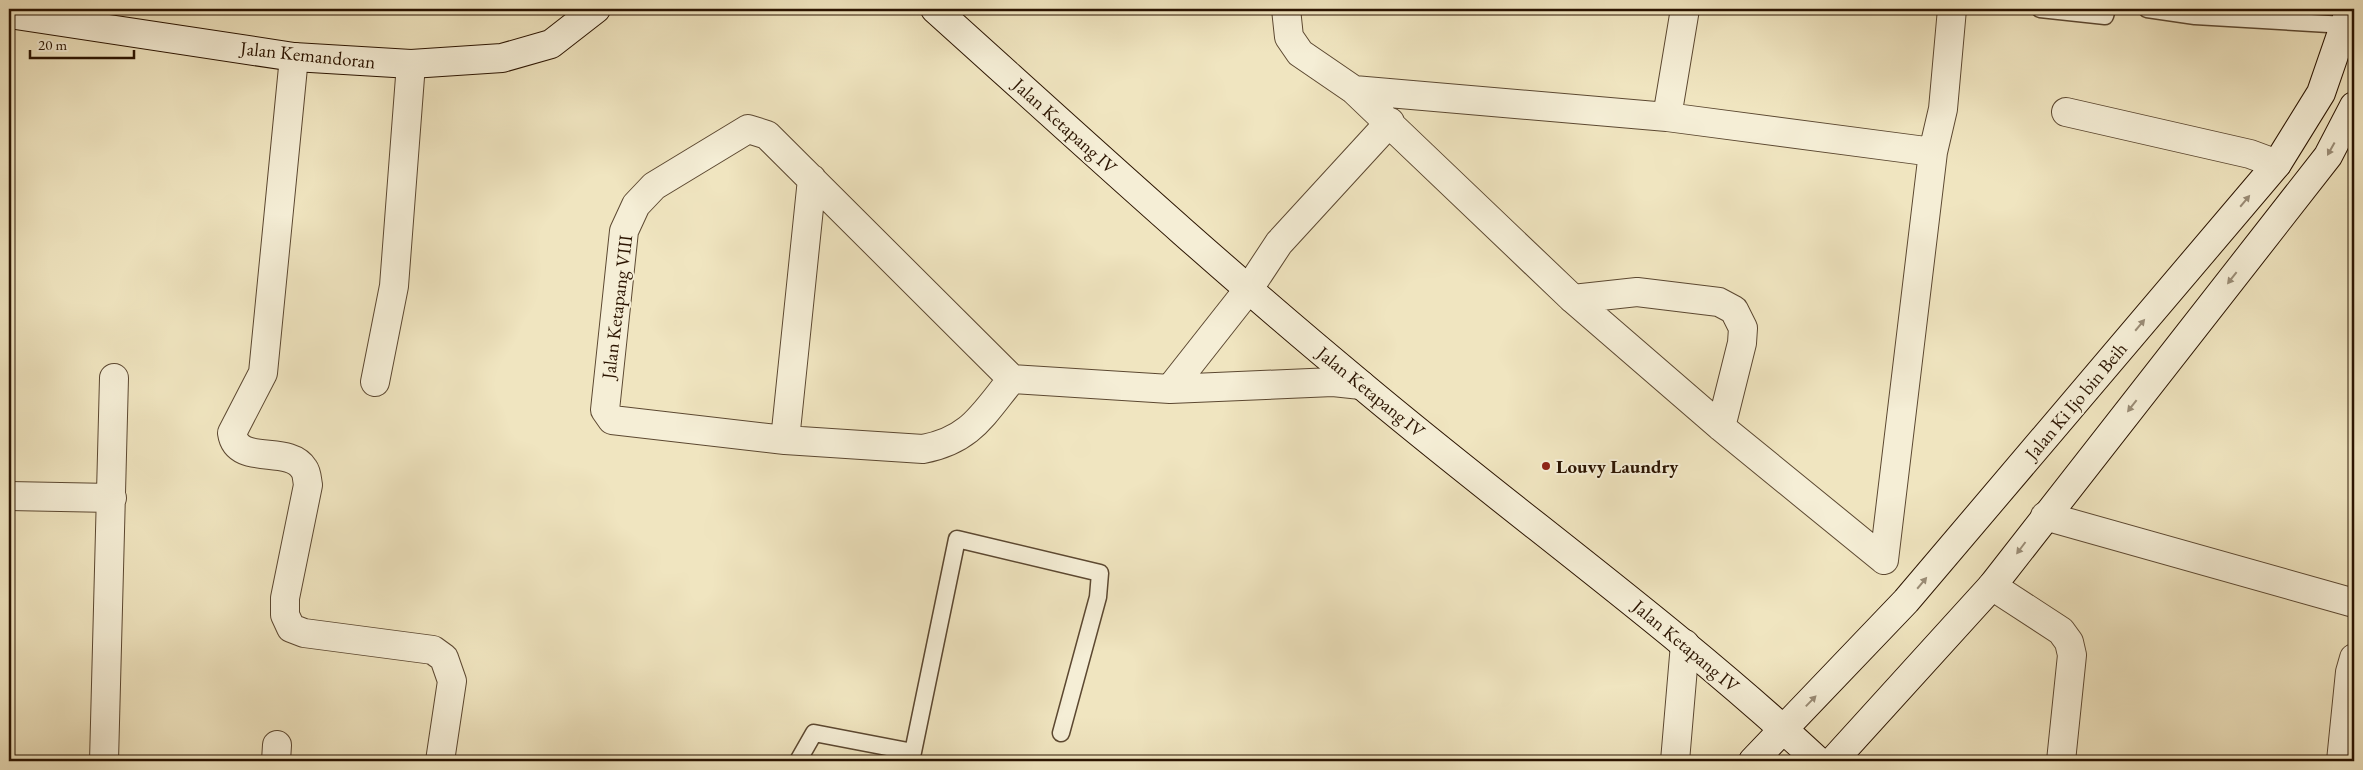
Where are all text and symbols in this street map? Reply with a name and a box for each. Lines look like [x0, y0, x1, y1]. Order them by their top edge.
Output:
scale bar [30, 28, 134, 60]
text: 20 m [38, 35, 67, 54]
street label: Jalan Kemandoran [237, 35, 377, 75]
street label: Jalan Ketapang IV [1006, 71, 1123, 180]
one-way arrow [2327, 142, 2335, 157]
one-way arrow [2240, 195, 2251, 208]
street label: Jalan Ketapang VIII [596, 233, 638, 383]
one-way arrow [2227, 271, 2238, 284]
one-way arrow [2135, 319, 2146, 332]
street label: Jalan Ki Ijo bin Beih [2018, 337, 2133, 467]
street label: Jalan Ketapang IV [1310, 339, 1430, 443]
one-way arrow [2126, 399, 2137, 412]
place label: Louvy Laundry [1556, 454, 1679, 479]
marker: Louvy Laundry [1540, 460, 1552, 472]
one-way arrow [2016, 541, 2026, 555]
one-way arrow [1916, 577, 1928, 589]
street label: Jalan Ketapang IV [1626, 593, 1745, 698]
one-way arrow [1805, 695, 1817, 707]

